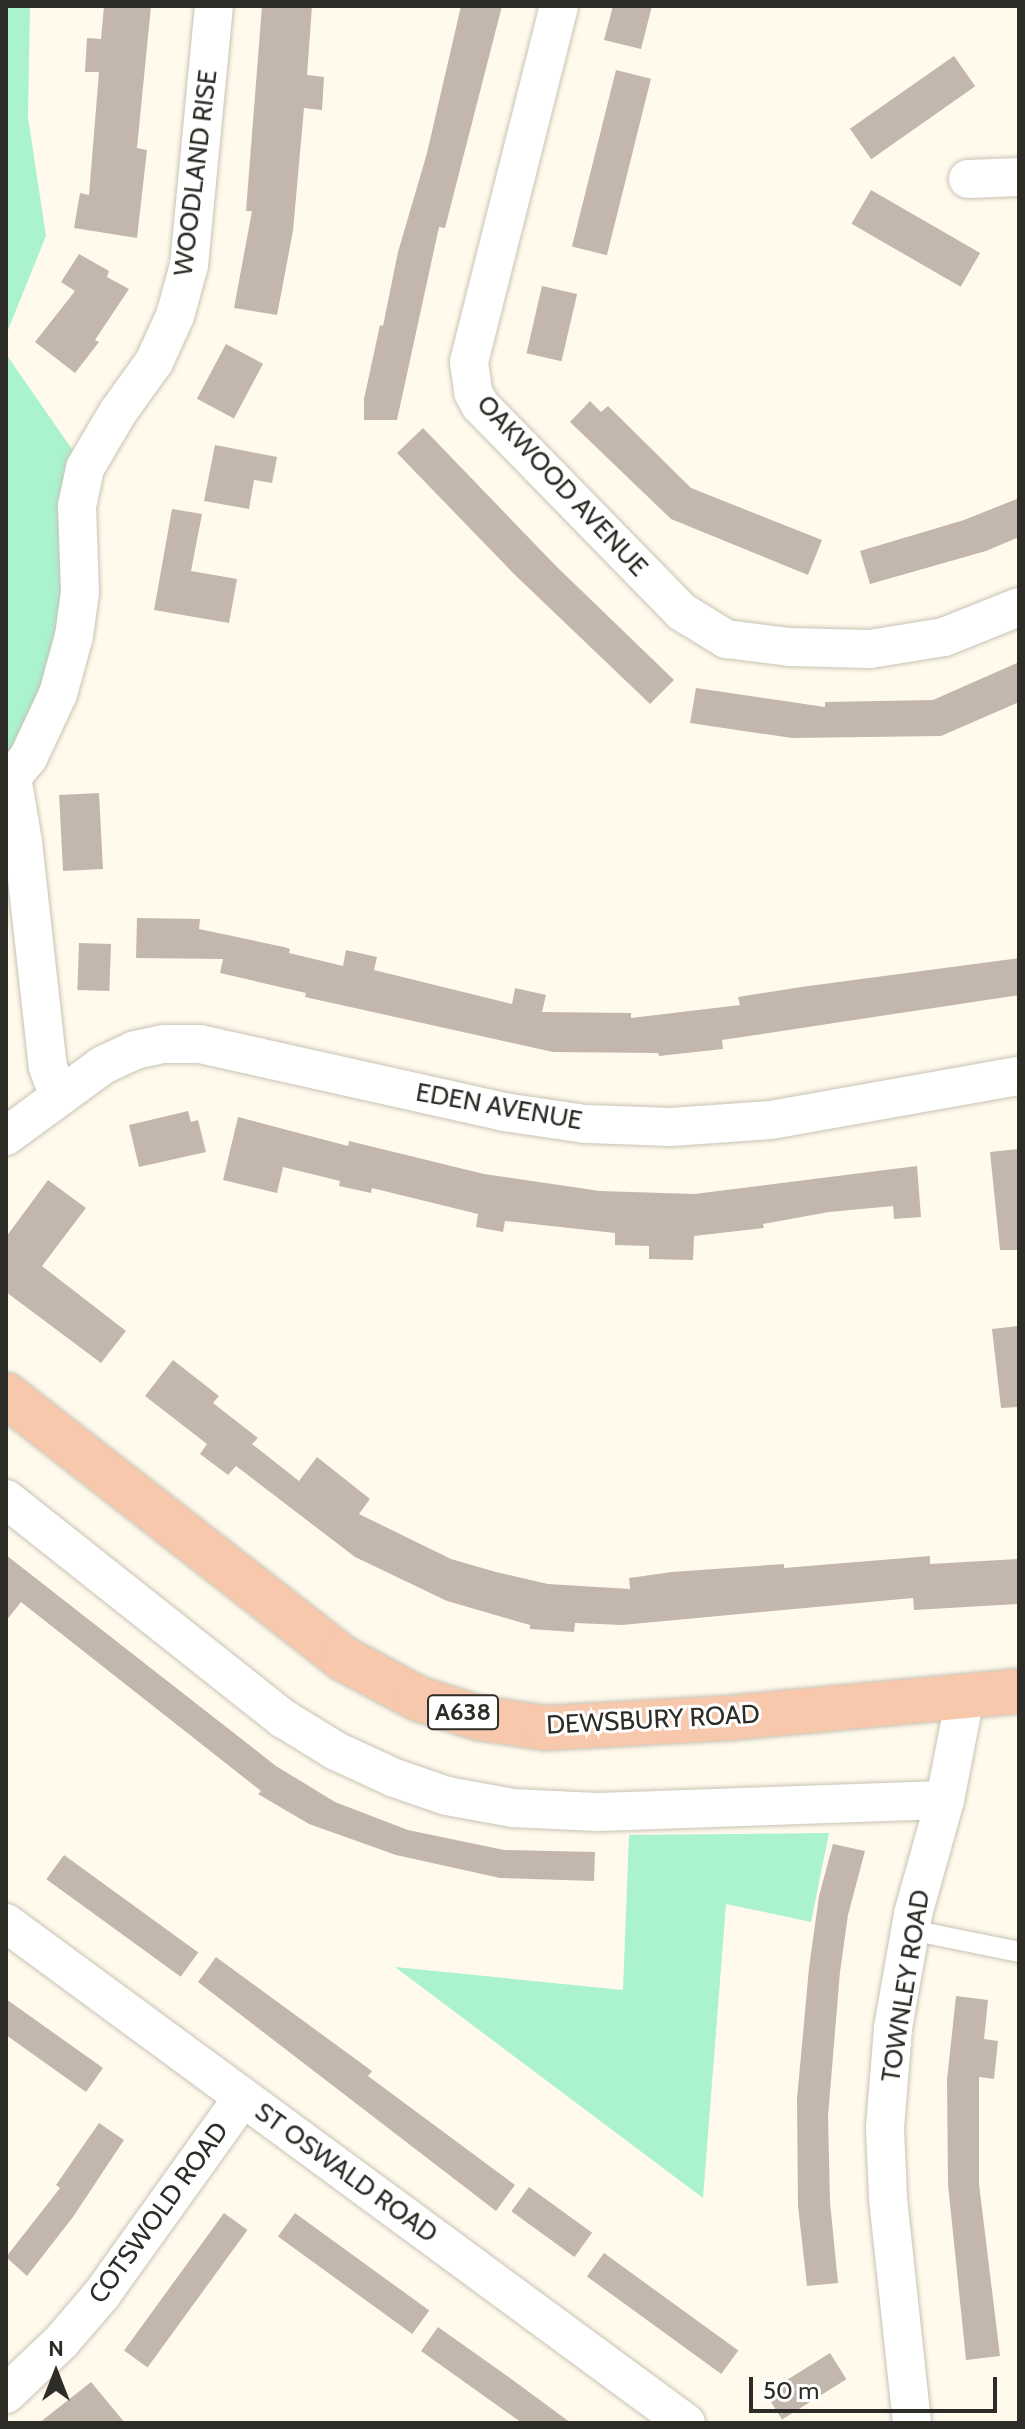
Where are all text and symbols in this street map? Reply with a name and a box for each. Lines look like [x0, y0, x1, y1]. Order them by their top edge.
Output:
street label: WOODLAND RISE [168, 68, 224, 278]
street label: OAKWOOD AVENUE [470, 389, 654, 583]
street label: EDEN AVENUE [413, 1077, 585, 1137]
road number: A638 [427, 1692, 499, 1732]
street label: DEWSBURY ROAD [545, 1699, 761, 1741]
street label: TOWNLEY ROAD [875, 1888, 937, 2084]
street label: ST OSWALD ROAD [249, 2096, 443, 2250]
street label: COTSWOLD ROAD [83, 2116, 235, 2310]
north arrow [16, 2333, 96, 2413]
text: N [48, 2335, 64, 2362]
scale bar [753, 2361, 1001, 2411]
text: 50 m [763, 2376, 819, 2405]

